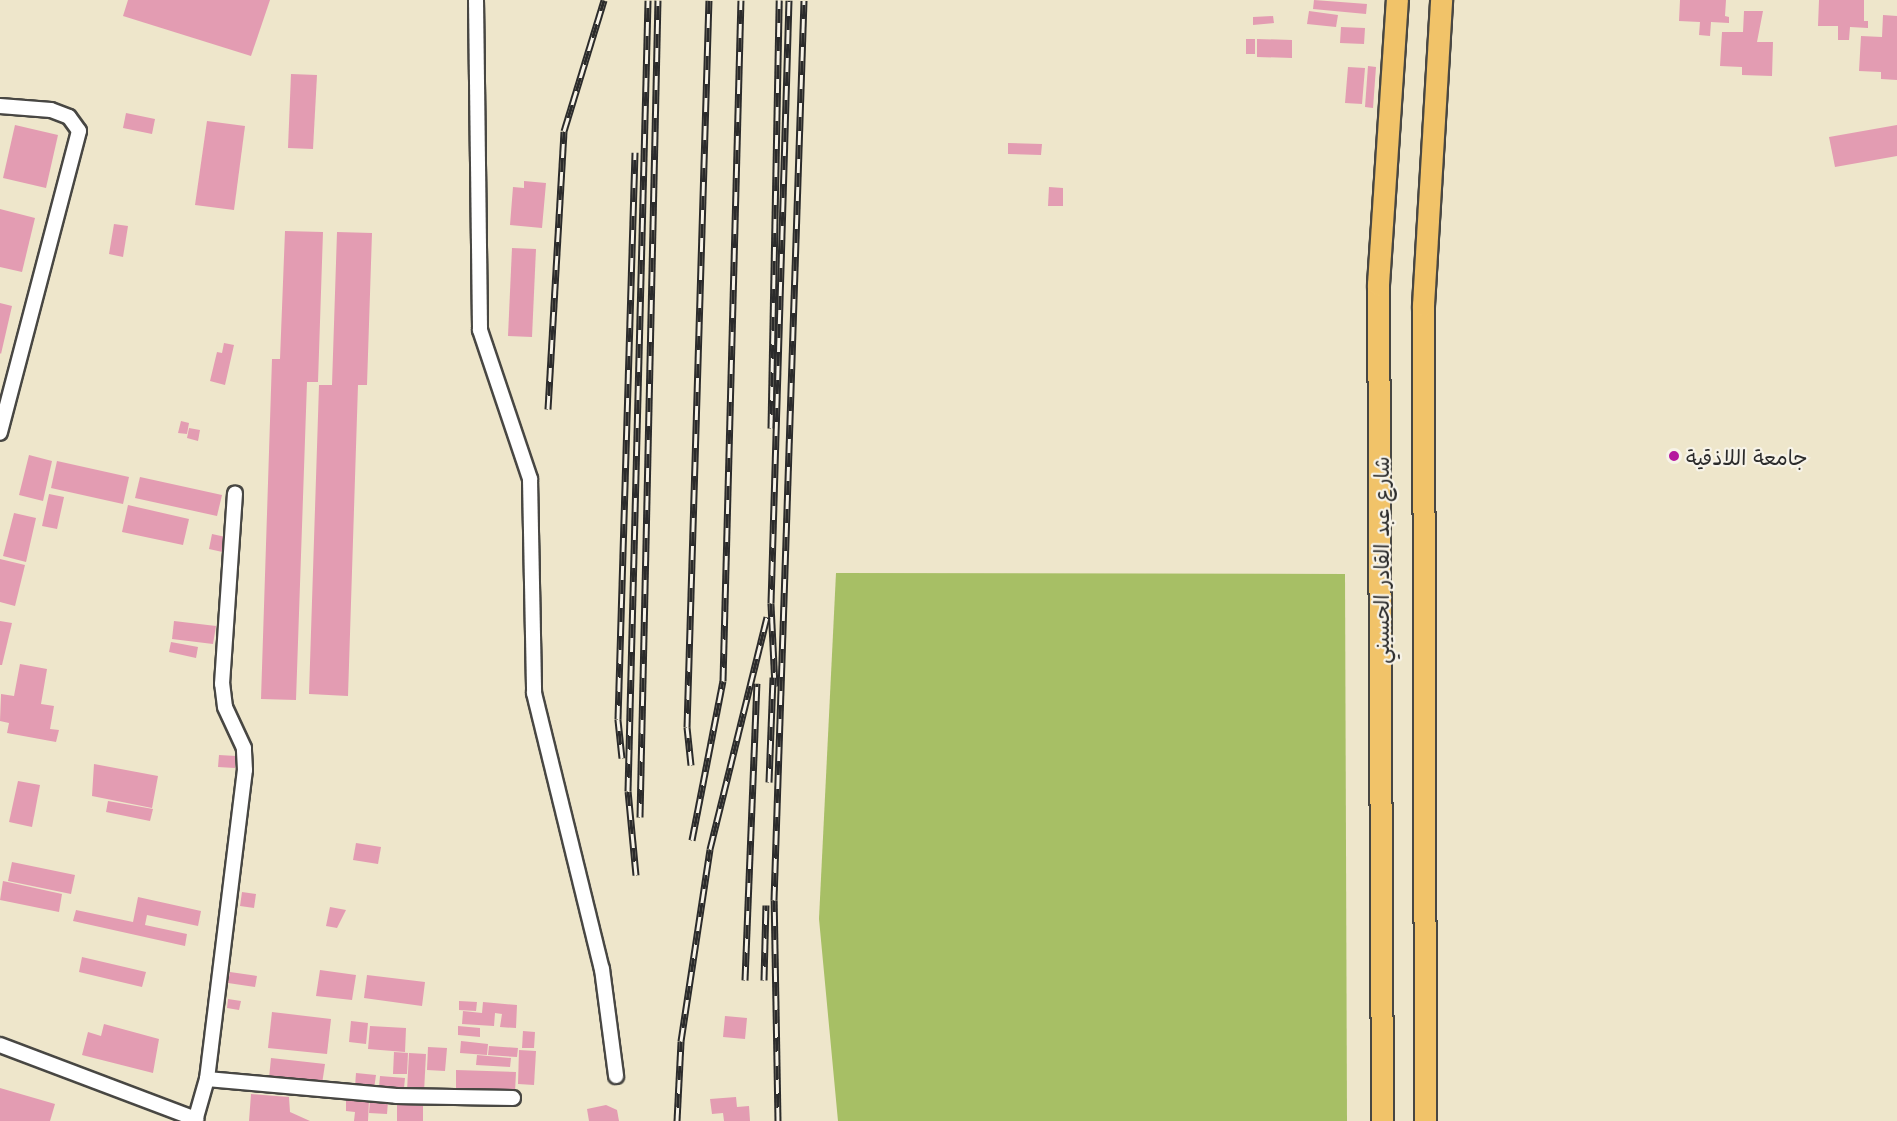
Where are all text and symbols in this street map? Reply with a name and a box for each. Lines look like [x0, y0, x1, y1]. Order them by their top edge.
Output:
place label: جامعة اللاذقية [1686, 443, 1808, 469]
marker: جامعة اللاذقية [1667, 449, 1681, 463]
street label: شارع عبد القادر الحسيني [1367, 456, 1393, 664]

